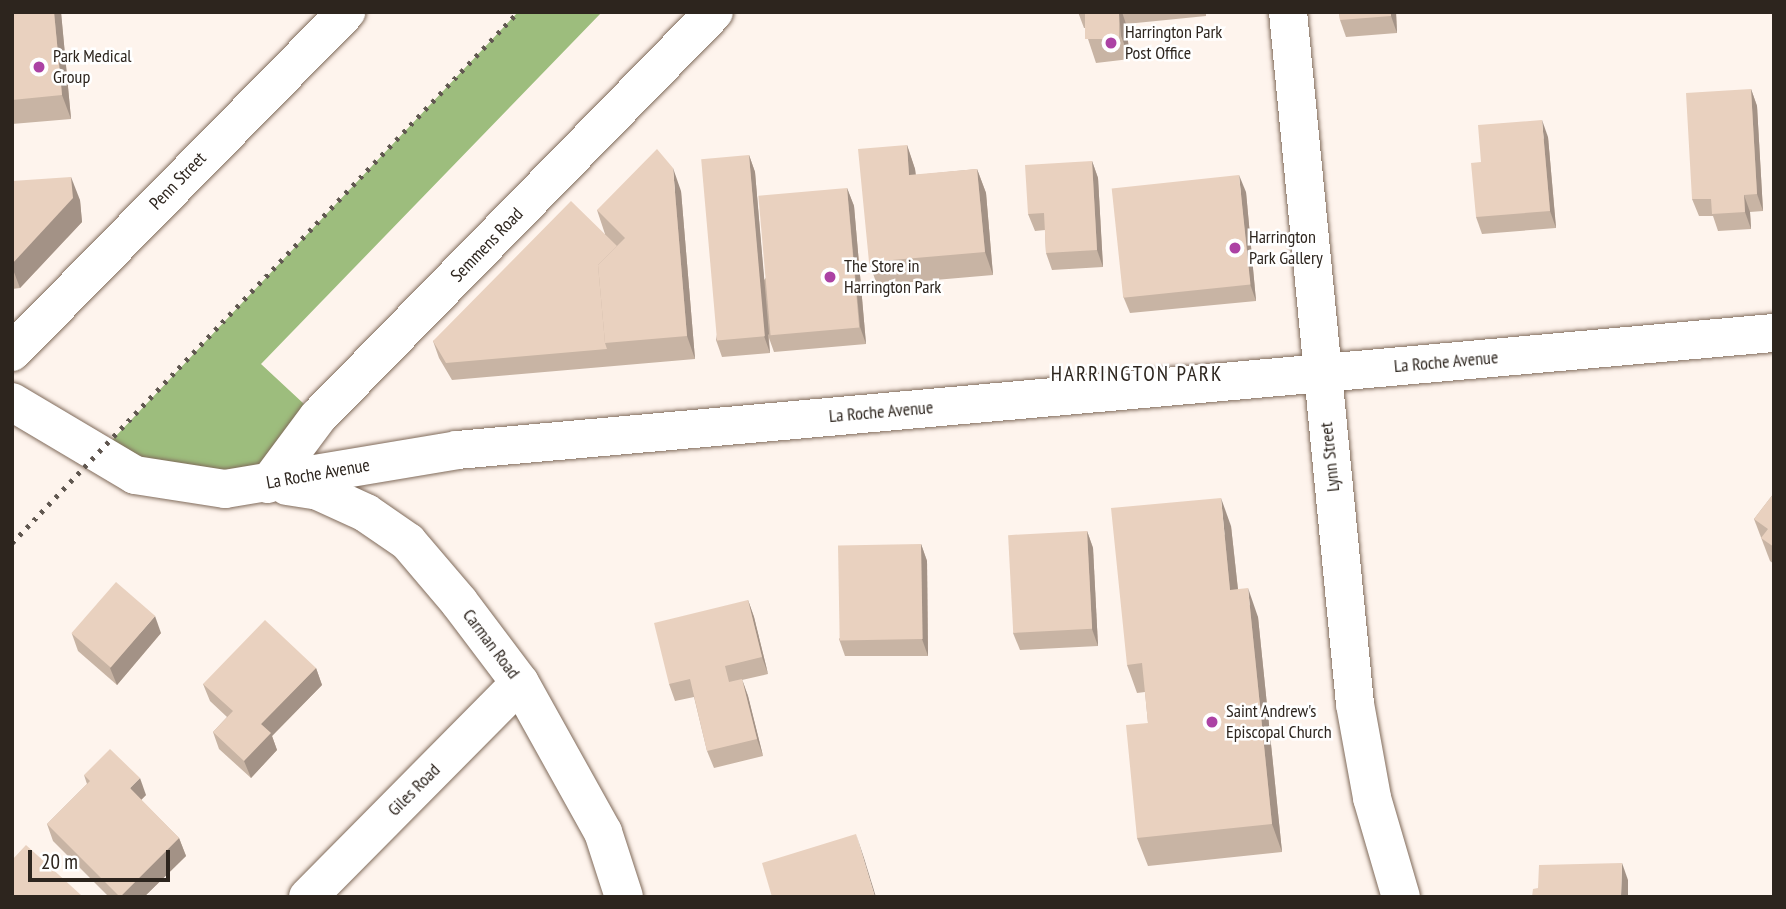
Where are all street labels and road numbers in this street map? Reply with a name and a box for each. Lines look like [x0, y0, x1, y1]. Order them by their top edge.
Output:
street label: Penn Street [145, 148, 211, 214]
street label: Semmens Road [446, 204, 528, 286]
street label: La Roche Avenue [1393, 347, 1499, 377]
street label: La Roche Avenue [828, 397, 934, 427]
street label: Lynn Street [1316, 421, 1344, 493]
street label: La Roche Avenue [264, 454, 372, 494]
street label: Carman Road [458, 605, 524, 683]
street label: Giles Road [383, 759, 445, 821]

